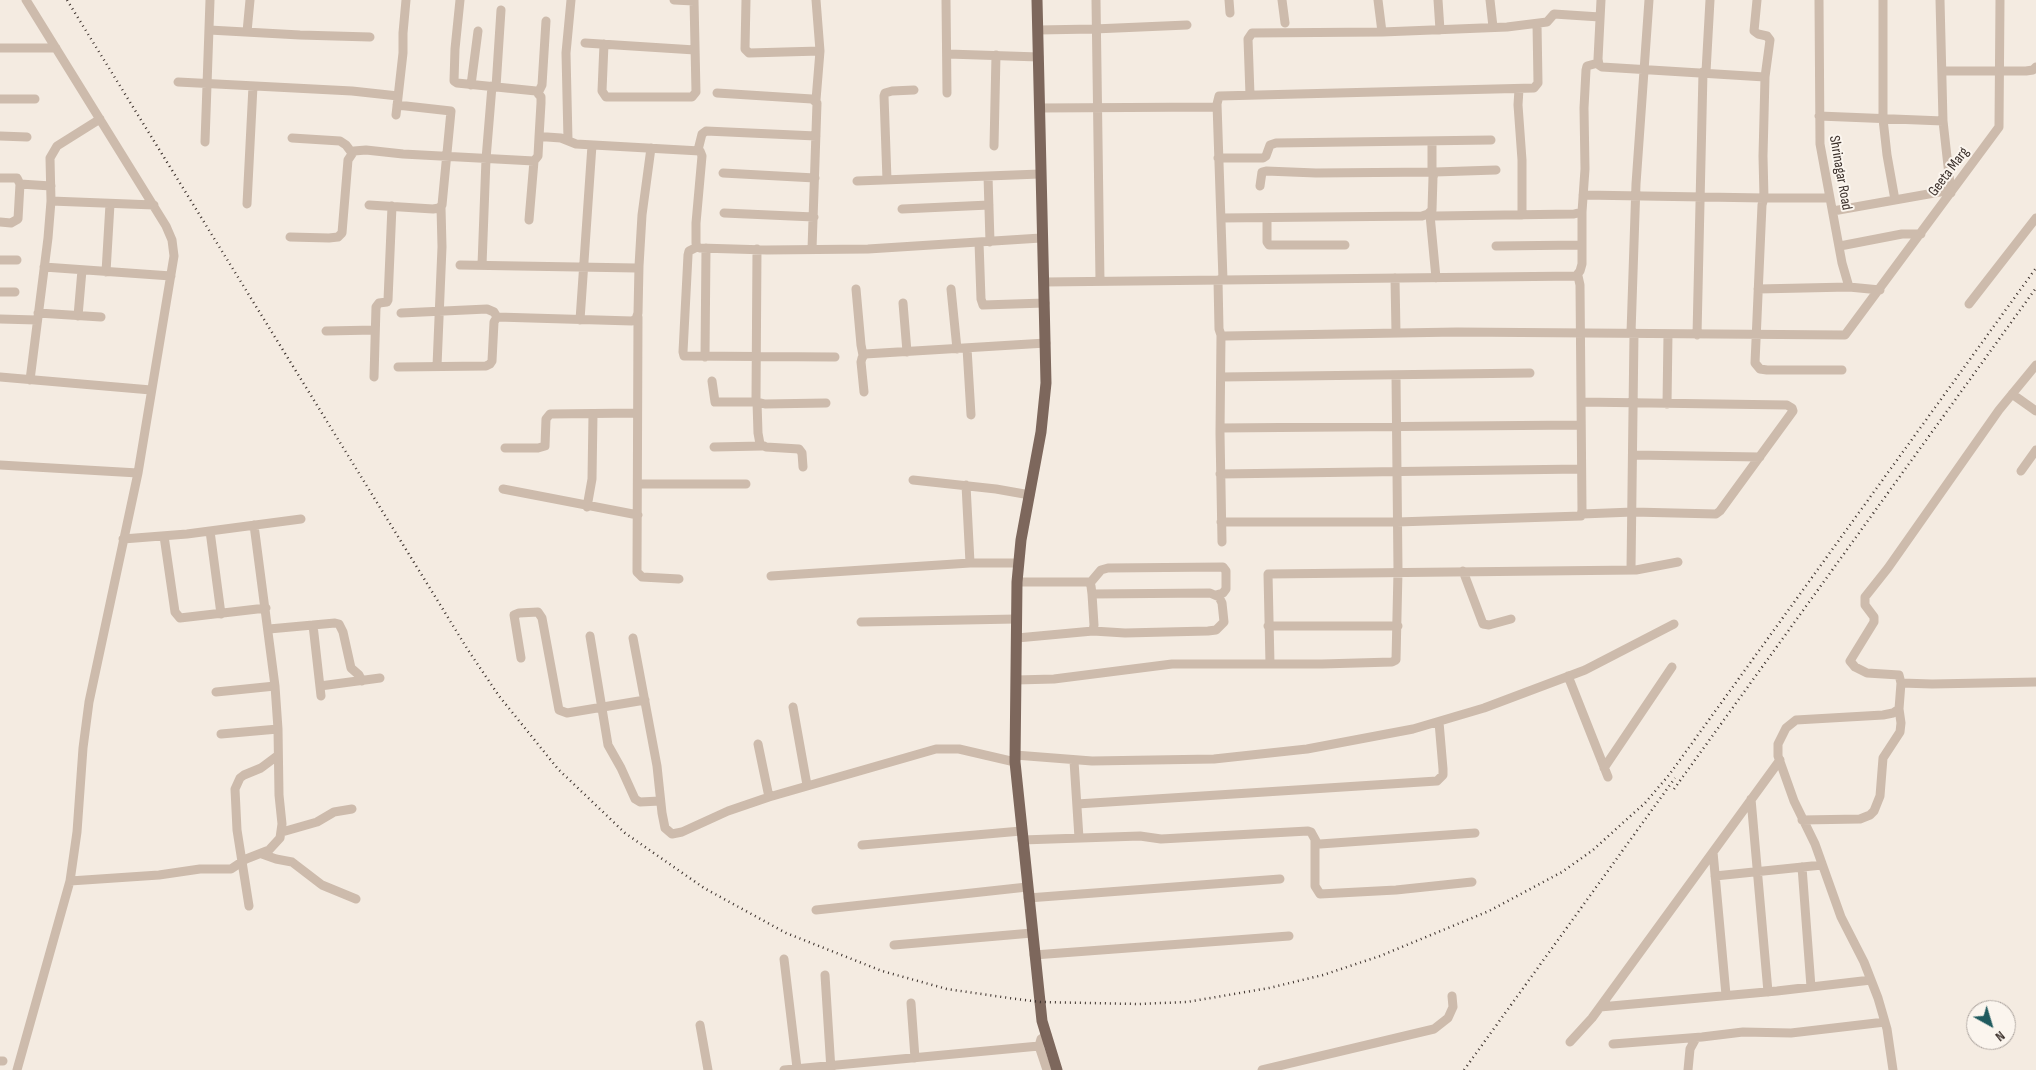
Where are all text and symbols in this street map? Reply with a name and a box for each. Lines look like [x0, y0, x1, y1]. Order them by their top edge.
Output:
street label: Shrinagar Road [1825, 134, 1855, 212]
street label: Geeta Marg [1925, 144, 1973, 200]
north arrow [1966, 1000, 2016, 1050]
text: N [1992, 1027, 2008, 1045]

